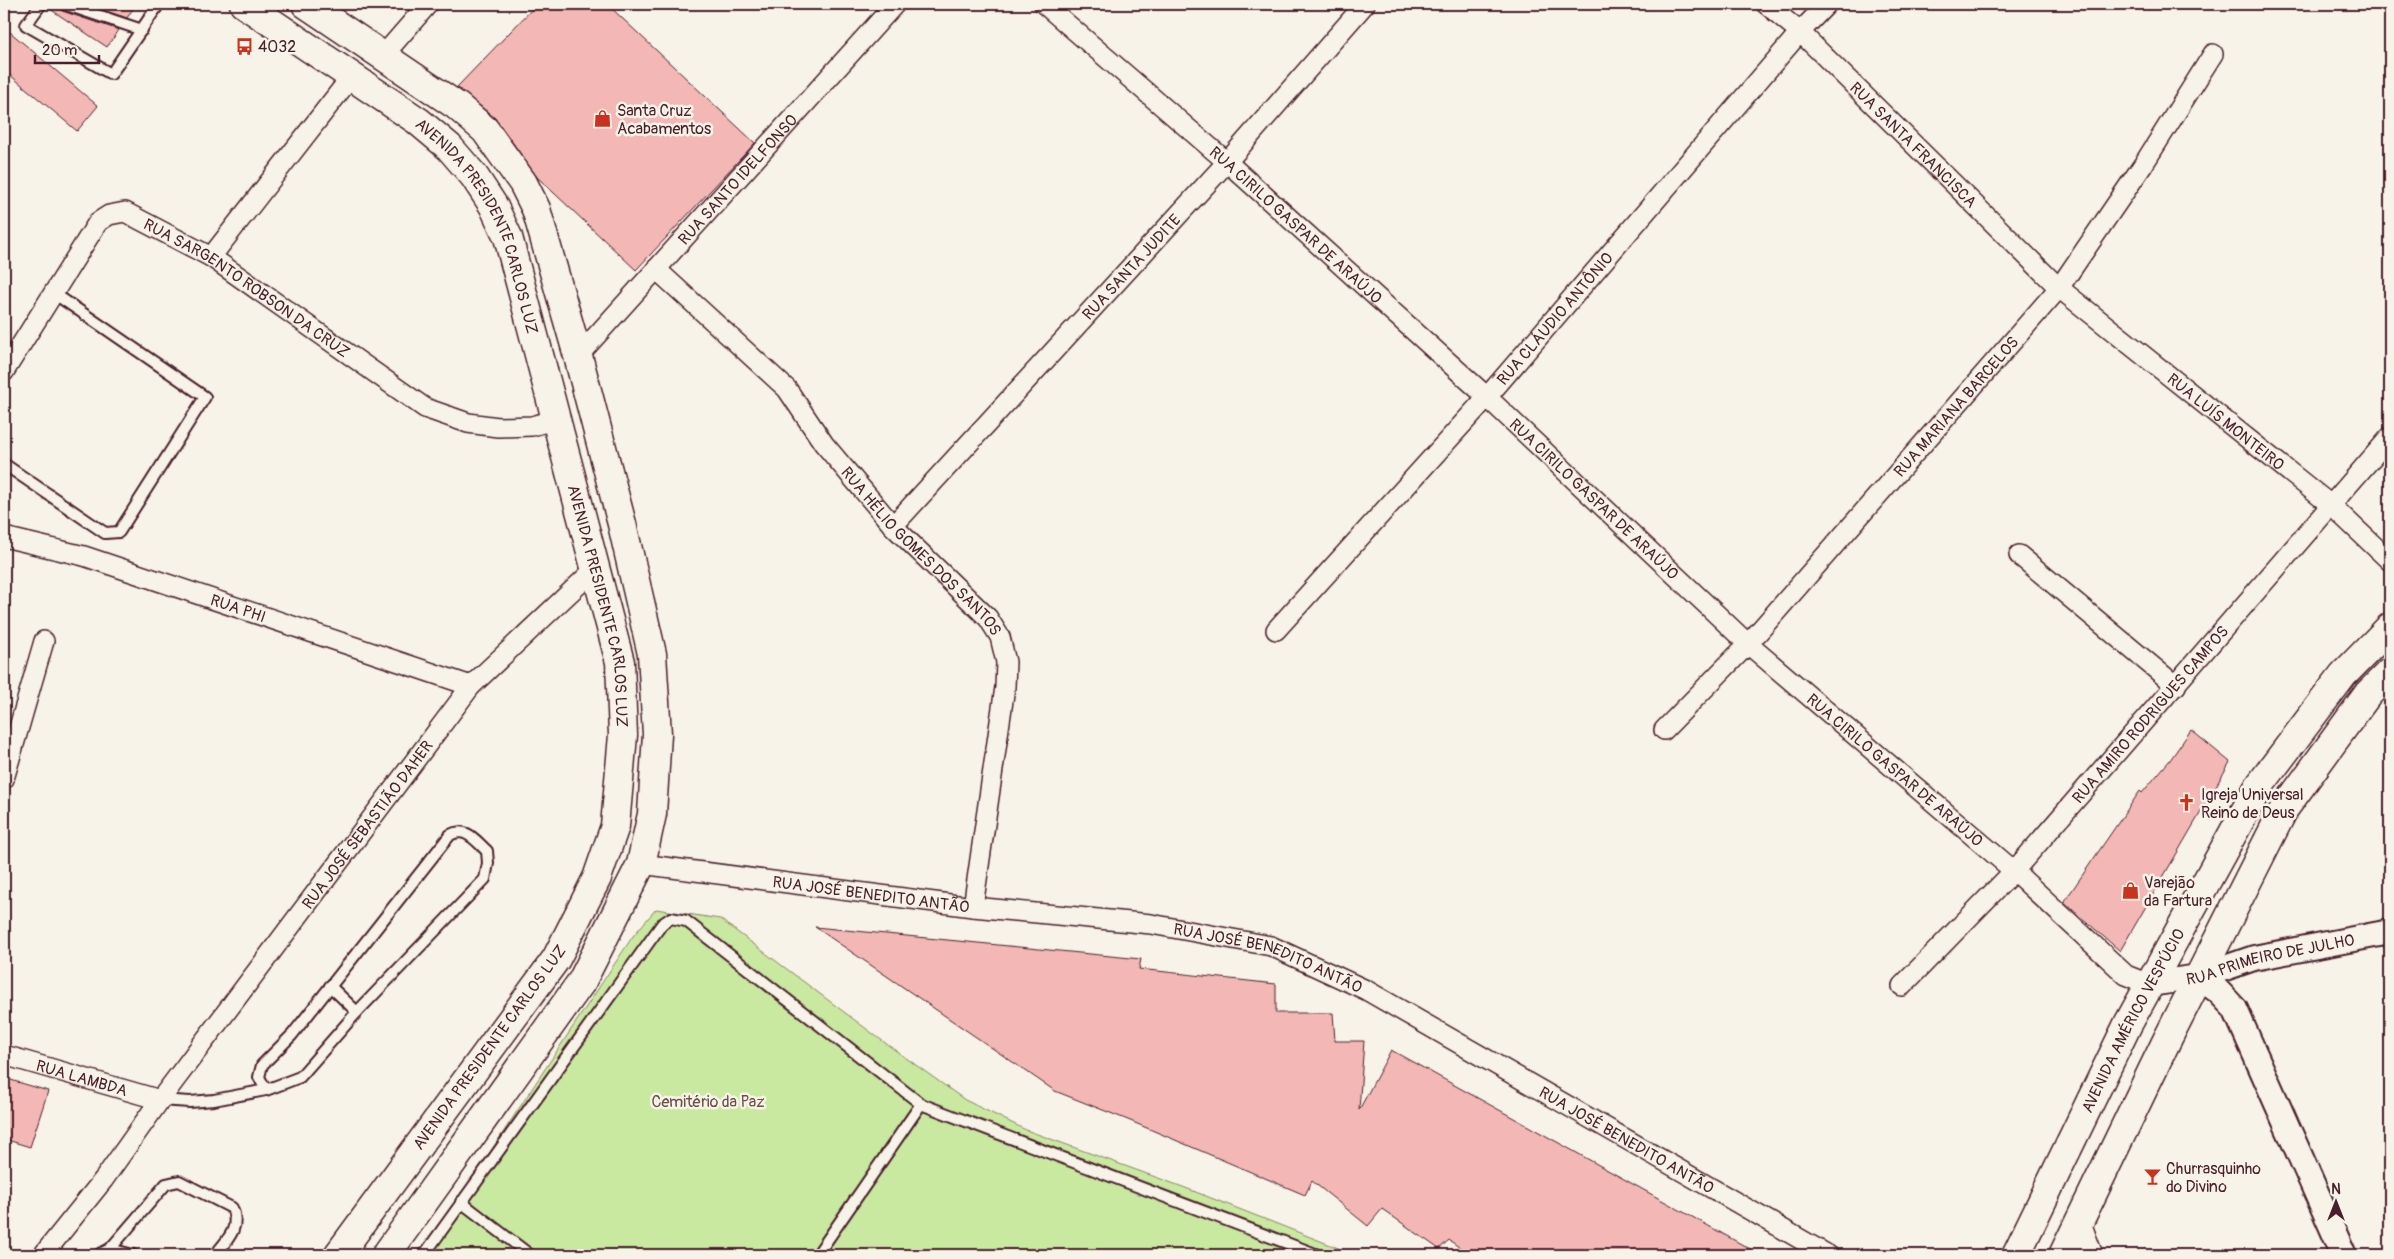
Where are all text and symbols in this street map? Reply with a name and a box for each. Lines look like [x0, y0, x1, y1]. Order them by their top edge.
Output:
scale bar [35, 32, 99, 64]
bus stop icon: 4032 [234, 36, 254, 56]
place label: 4032 [258, 37, 296, 57]
text: 20 m [42, 41, 77, 60]
street label: RUA SANTA FRANCISCA [1845, 78, 1981, 212]
place label: Santa Cruz Acabamentos [617, 101, 711, 139]
shop icon: Santa Cruz Acabamentos [593, 109, 613, 129]
street label: RUA SANTO IDELFONSO [674, 110, 802, 249]
street label: AVENIDA PRESIDENTE CARLOS LUZ [411, 114, 542, 336]
street label: RUA CIRILO GASPAR DE ARAÚJO [1205, 142, 1386, 308]
street label: RUA SANTA JUDITE [1078, 210, 1185, 324]
street label: RUA SARGENTO ROBSON DA CRUZ [140, 214, 353, 363]
street label: RUA CLÁUDIO ANTÔNIO [1493, 248, 1618, 389]
street label: RUA MARIANA BARCELOS [1890, 332, 2023, 481]
street label: RUA LUÍS MONTEIRO [2163, 369, 2288, 475]
street label: RUA CIRILO GASPAR DE ARAÚJO [1505, 415, 1682, 584]
street label: RUA HÉLIO GOMES DOS SANTOS [836, 463, 1005, 639]
street label: AVENIDA PRESIDENTE CARLOS LUZ [563, 483, 632, 728]
street label: RUA PHI [208, 590, 268, 627]
street label: RUA AMIRO RODRIGUES CAMPOS [2068, 622, 2233, 808]
street label: RUA CIRILO GASPAR DE ARAÚJO [1802, 689, 1987, 851]
street label: RUA JOSÉ SEBASTIÃO DAHER [298, 737, 438, 913]
place label: Igreja Universal Reino de Deus [2201, 785, 2304, 823]
church icon: Igreja Universal Reino de Deus [2177, 793, 2197, 813]
street label: RUA JOSÉ BENEDITO ANTÃO [771, 872, 971, 917]
place label: Varejão da Fartura [2144, 873, 2212, 911]
shop icon: Varejão da Fartura [2120, 881, 2140, 901]
street label: RUA JOSÉ BENEDITO ANTÃO [1172, 919, 1365, 998]
street label: AVENIDA AMÉRICO VESPÚCIO [2078, 925, 2190, 1116]
street label: RUA PRIMEIRO DE JULHO [2185, 930, 2356, 990]
street label: AVENIDA PRESIDENTE CARLOS LUZ [409, 941, 571, 1154]
street label: RUA LAMBDA [34, 1056, 130, 1101]
street label: RUA JOSÉ BENEDITO ANTÃO [1535, 1082, 1717, 1199]
park label: Cemitério da Paz [652, 1092, 764, 1112]
place label: Churrasquinho do Divino [2166, 1159, 2261, 1197]
bar icon: Churrasquinho do Divino [2142, 1167, 2162, 1187]
north arrow [2312, 1176, 2362, 1226]
text: N [2331, 1181, 2341, 1198]

